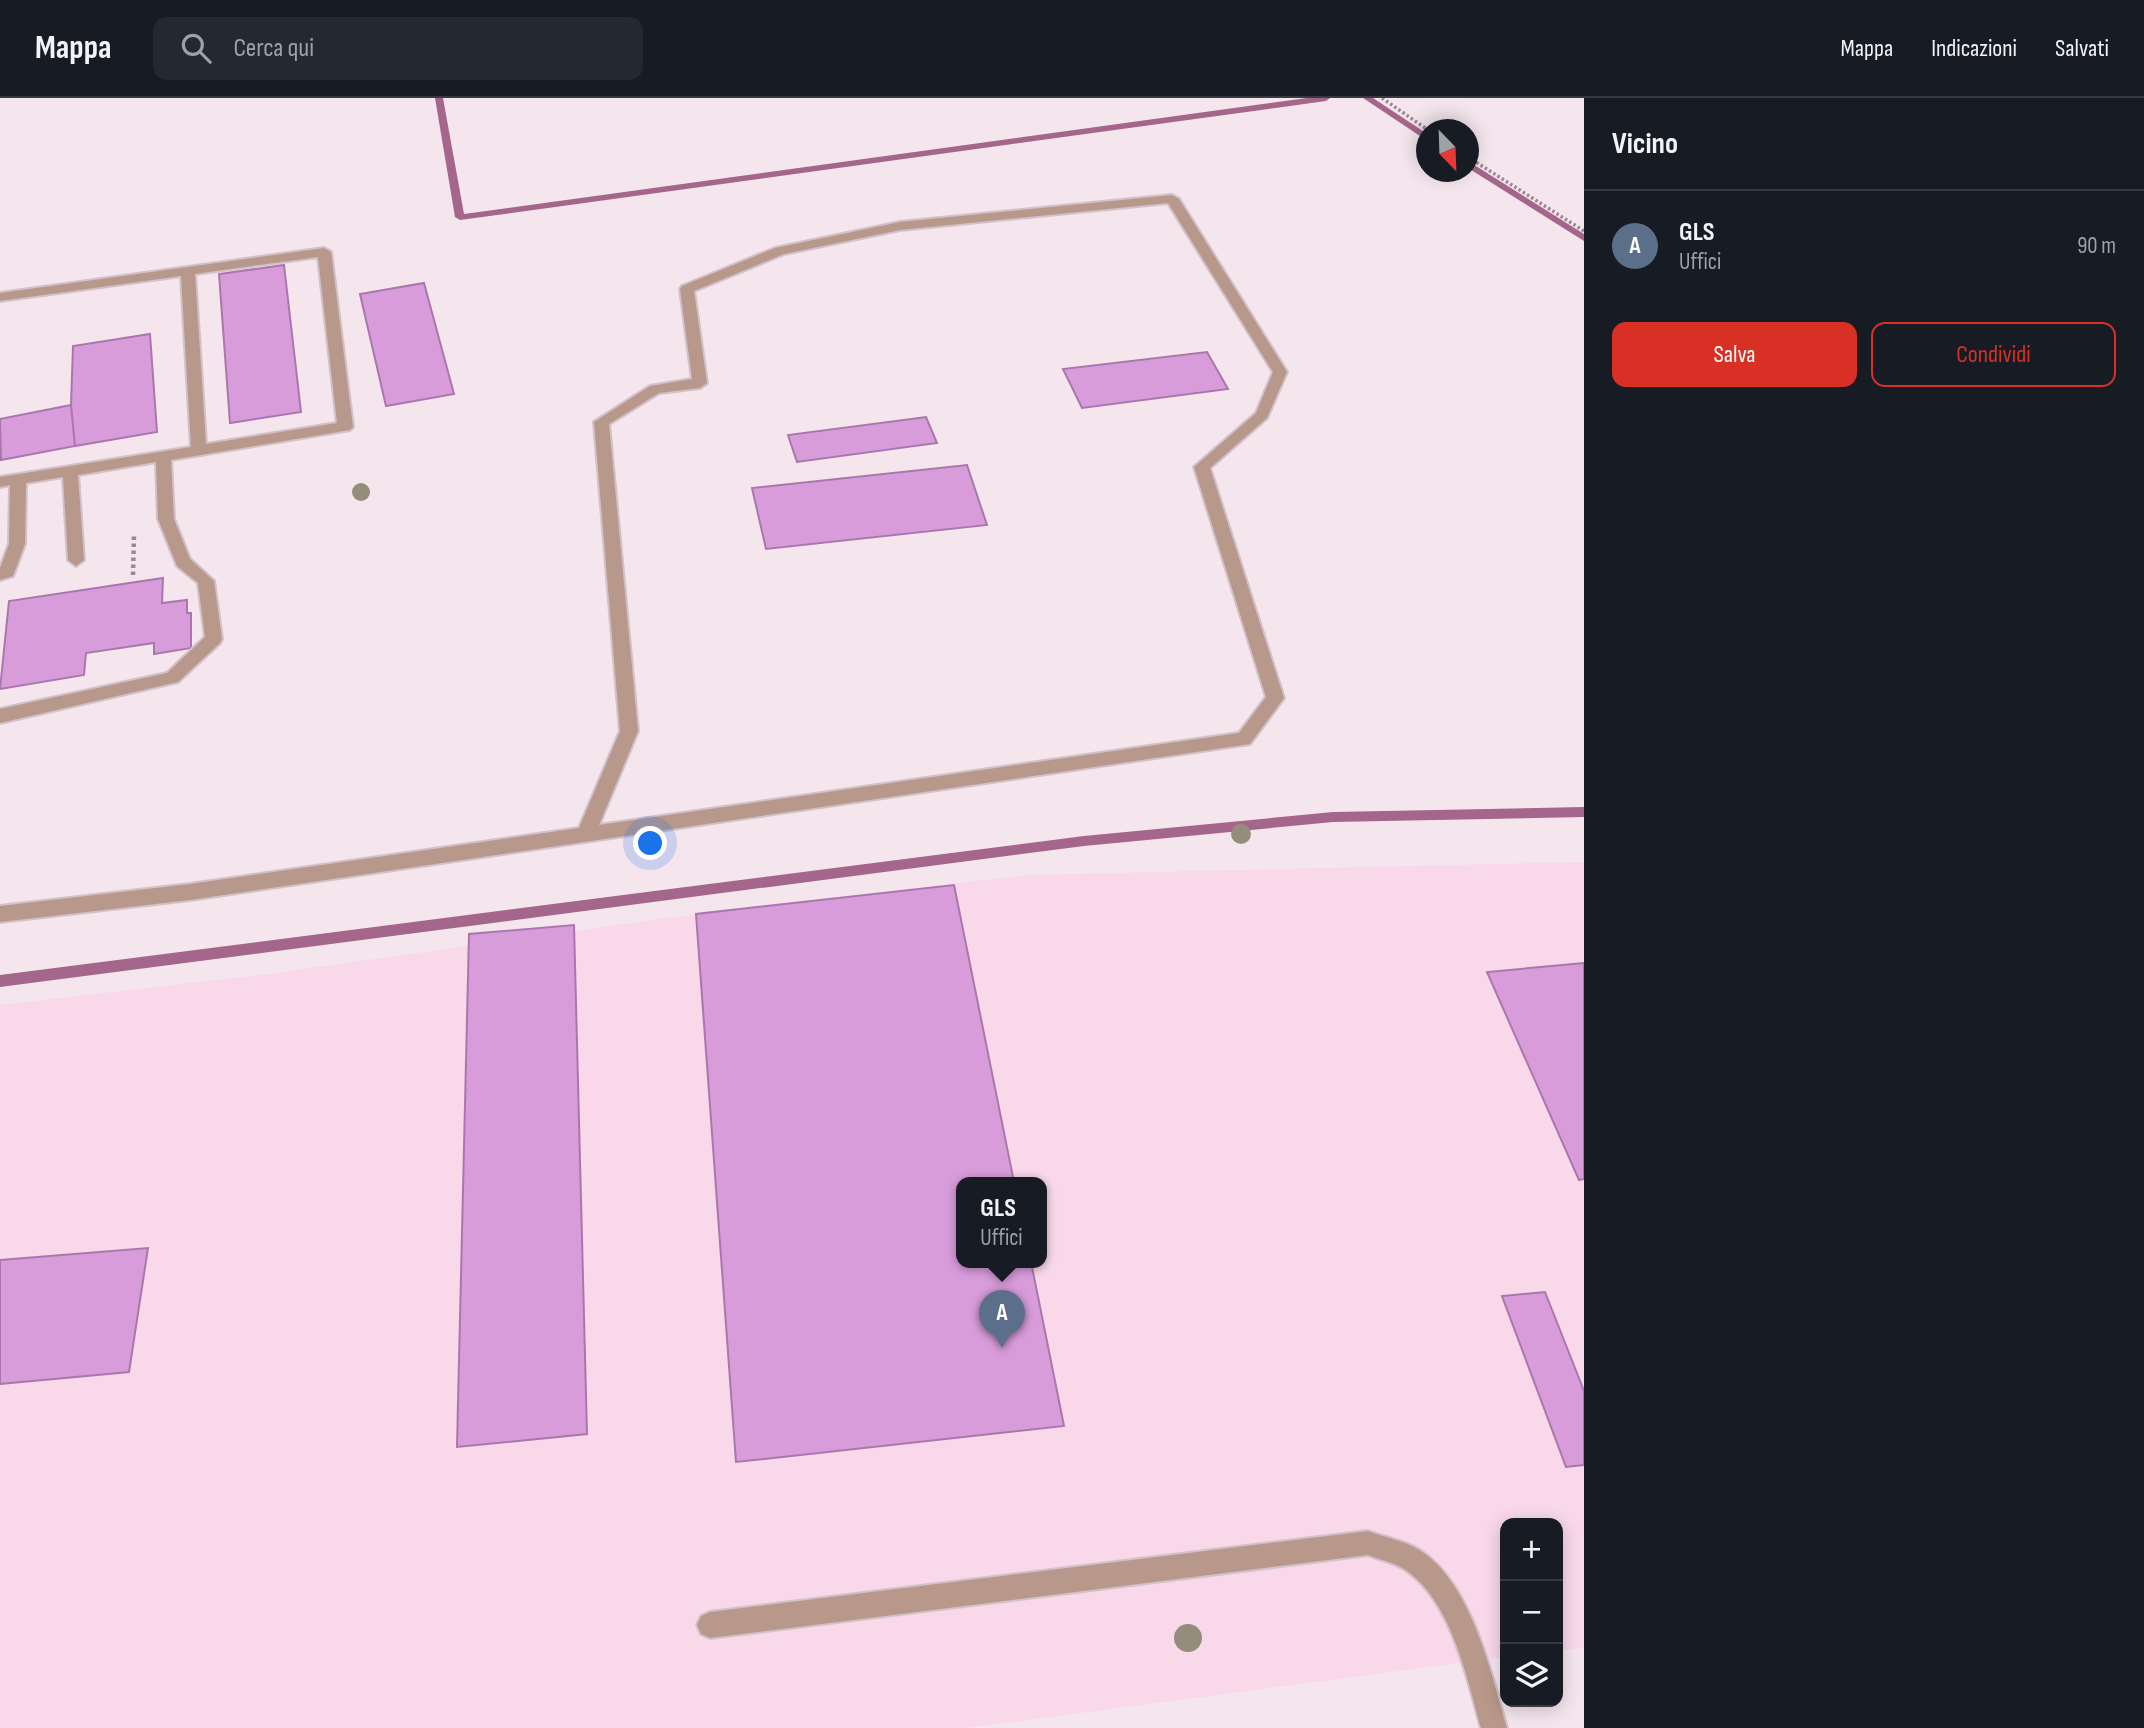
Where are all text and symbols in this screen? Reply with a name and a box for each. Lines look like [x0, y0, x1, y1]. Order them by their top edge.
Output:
search box [153, 17, 643, 80]
text: Mappa [35, 28, 111, 68]
icon: search [177, 29, 215, 67]
text: Cerca qui [233, 33, 314, 64]
text: Mappa [1841, 34, 1893, 63]
text: Indicazioni [1931, 34, 2017, 63]
text: Salvati [2055, 34, 2109, 63]
north arrow [1416, 119, 1479, 182]
text: Vicino [1612, 126, 1678, 162]
text: GLS [1679, 217, 1715, 248]
text: A [1630, 232, 1640, 260]
text: 90 m [2077, 232, 2116, 260]
text: Uffici [1679, 248, 1721, 276]
button: Salva [1612, 322, 1857, 387]
button: Condividi [1871, 322, 2116, 387]
your location [633, 826, 667, 860]
popup [956, 1177, 1047, 1268]
text: GLS [980, 1193, 1016, 1224]
text: Uffici [980, 1224, 1023, 1252]
pin: A [979, 1290, 1025, 1348]
map controls [1500, 1518, 1563, 1707]
button: + [1500, 1518, 1563, 1581]
button: − [1500, 1581, 1563, 1644]
button: layers [1500, 1644, 1563, 1707]

